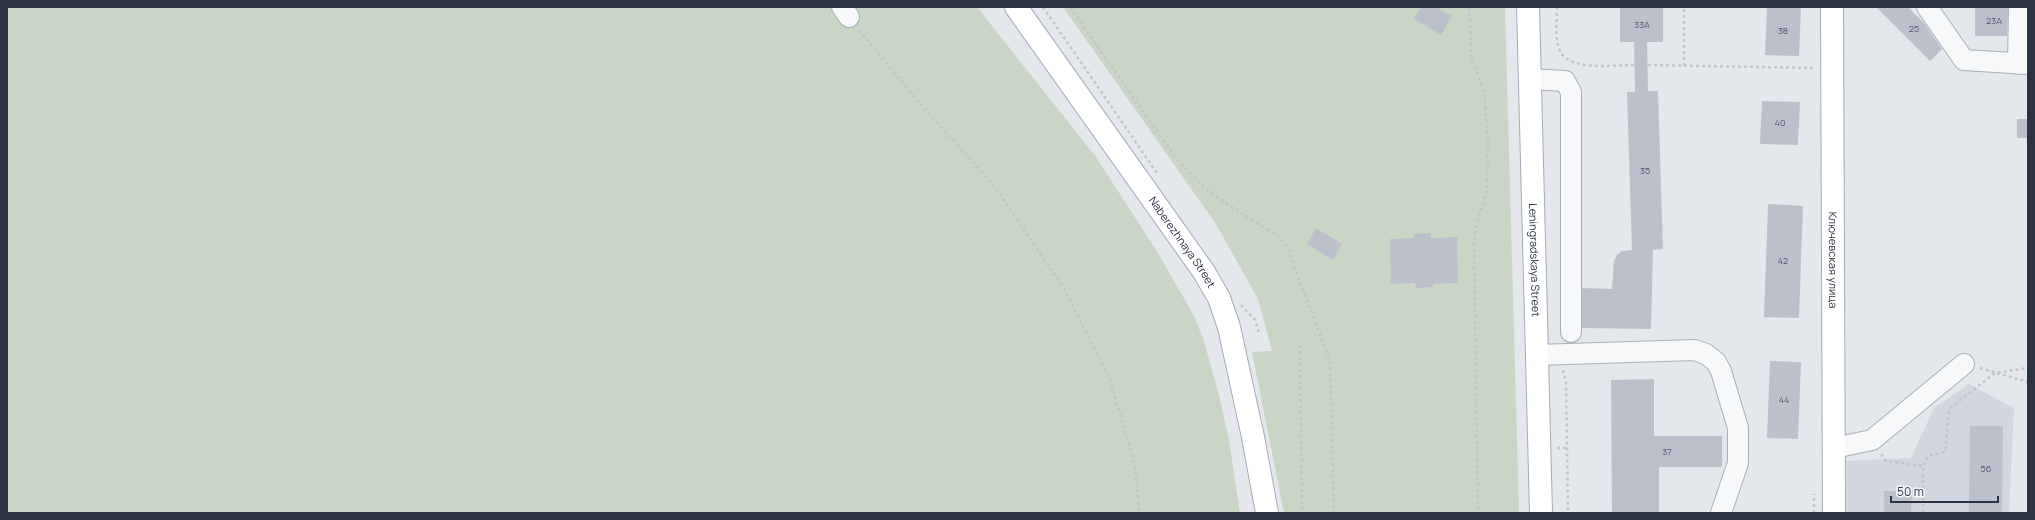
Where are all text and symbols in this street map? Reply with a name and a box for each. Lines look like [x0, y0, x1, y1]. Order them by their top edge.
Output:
house number: 23А [1986, 14, 2002, 27]
house number: 33А [1634, 18, 1650, 31]
house number: 25 [1909, 22, 1919, 35]
house number: 38 [1778, 24, 1788, 37]
house number: 40 [1775, 116, 1785, 129]
house number: 35 [1640, 164, 1650, 177]
street label: Naberezhnaya Street [1146, 193, 1219, 290]
street label: Leningradskaya Street [1526, 203, 1544, 317]
street label: Ключевская улица [1826, 212, 1841, 308]
house number: 42 [1778, 254, 1788, 267]
house number: 44 [1779, 393, 1789, 406]
house number: 37 [1662, 445, 1672, 458]
house number: 56 [1981, 462, 1992, 475]
scale bar [1891, 478, 1998, 504]
text: 50 m [1897, 483, 1924, 500]

